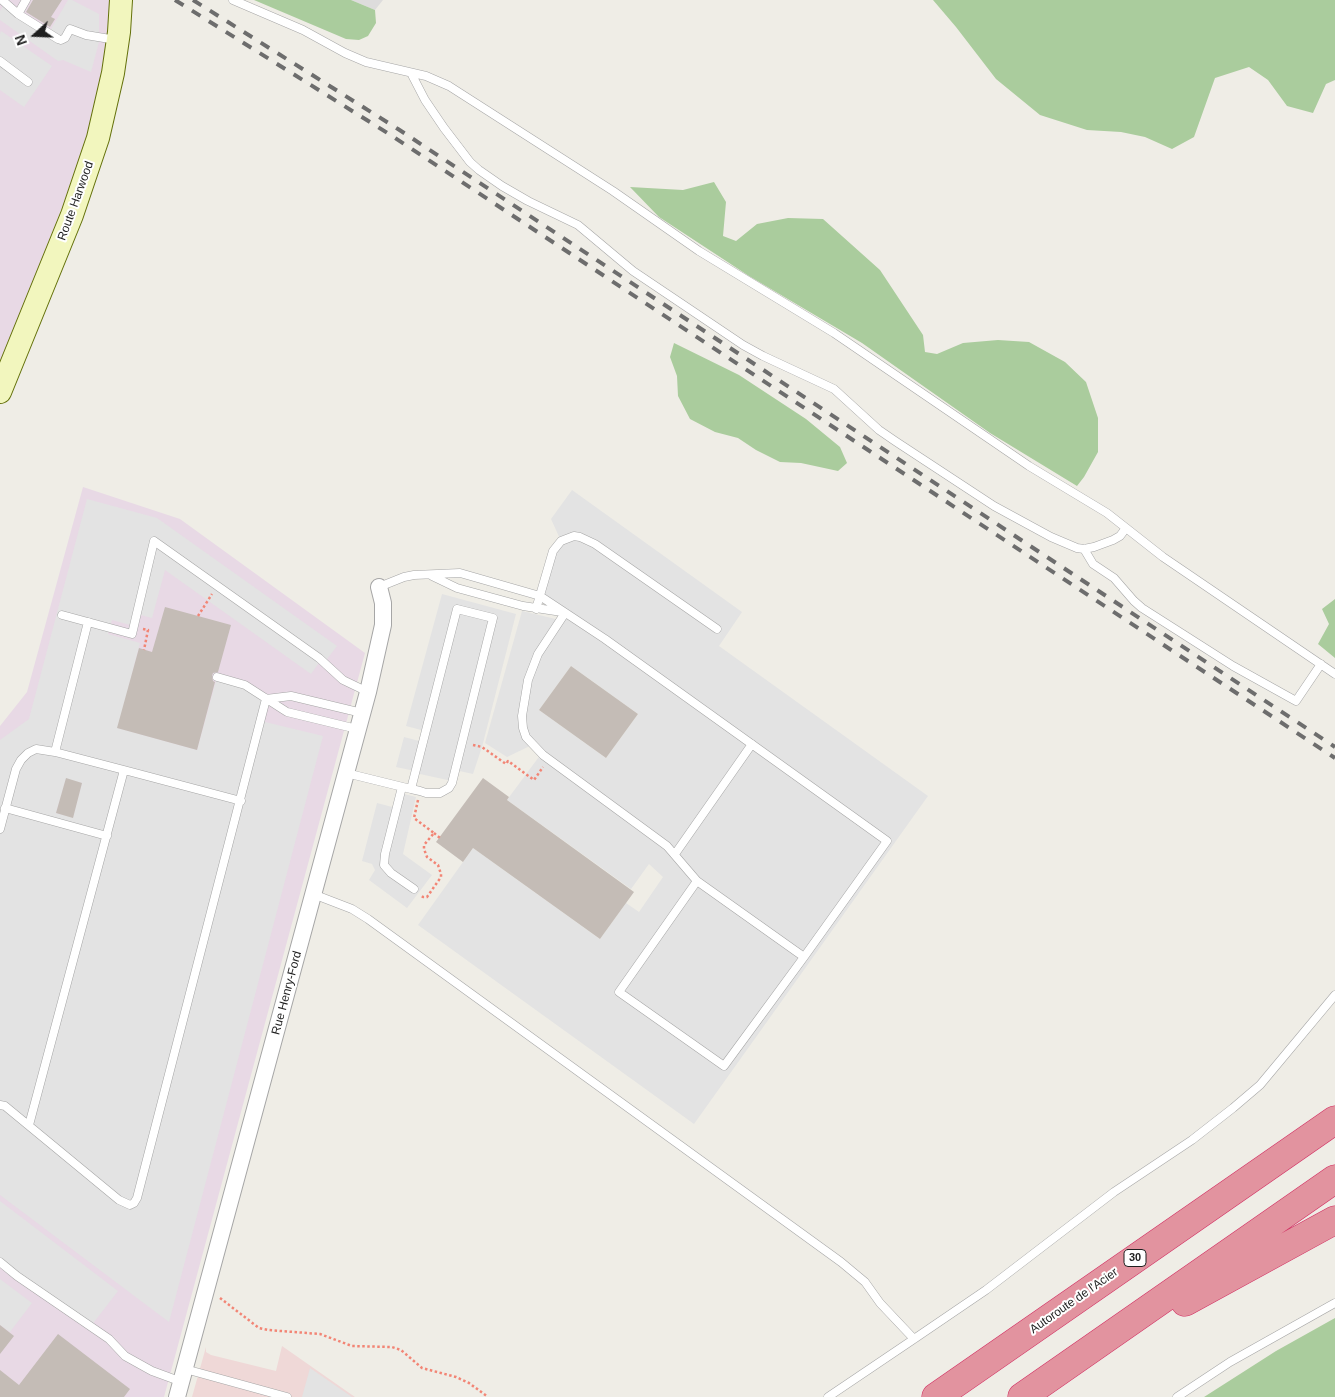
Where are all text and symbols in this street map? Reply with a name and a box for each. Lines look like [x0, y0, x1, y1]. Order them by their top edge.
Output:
north arrow [10, 10, 60, 60]
text: N [12, 33, 30, 48]
street label: Route Harwood [55, 159, 97, 243]
street label: Rue Henry-Ford [269, 950, 305, 1036]
road number: 30 [1124, 1250, 1146, 1266]
street label: Autoroute de l'Acier [1027, 1265, 1121, 1337]

